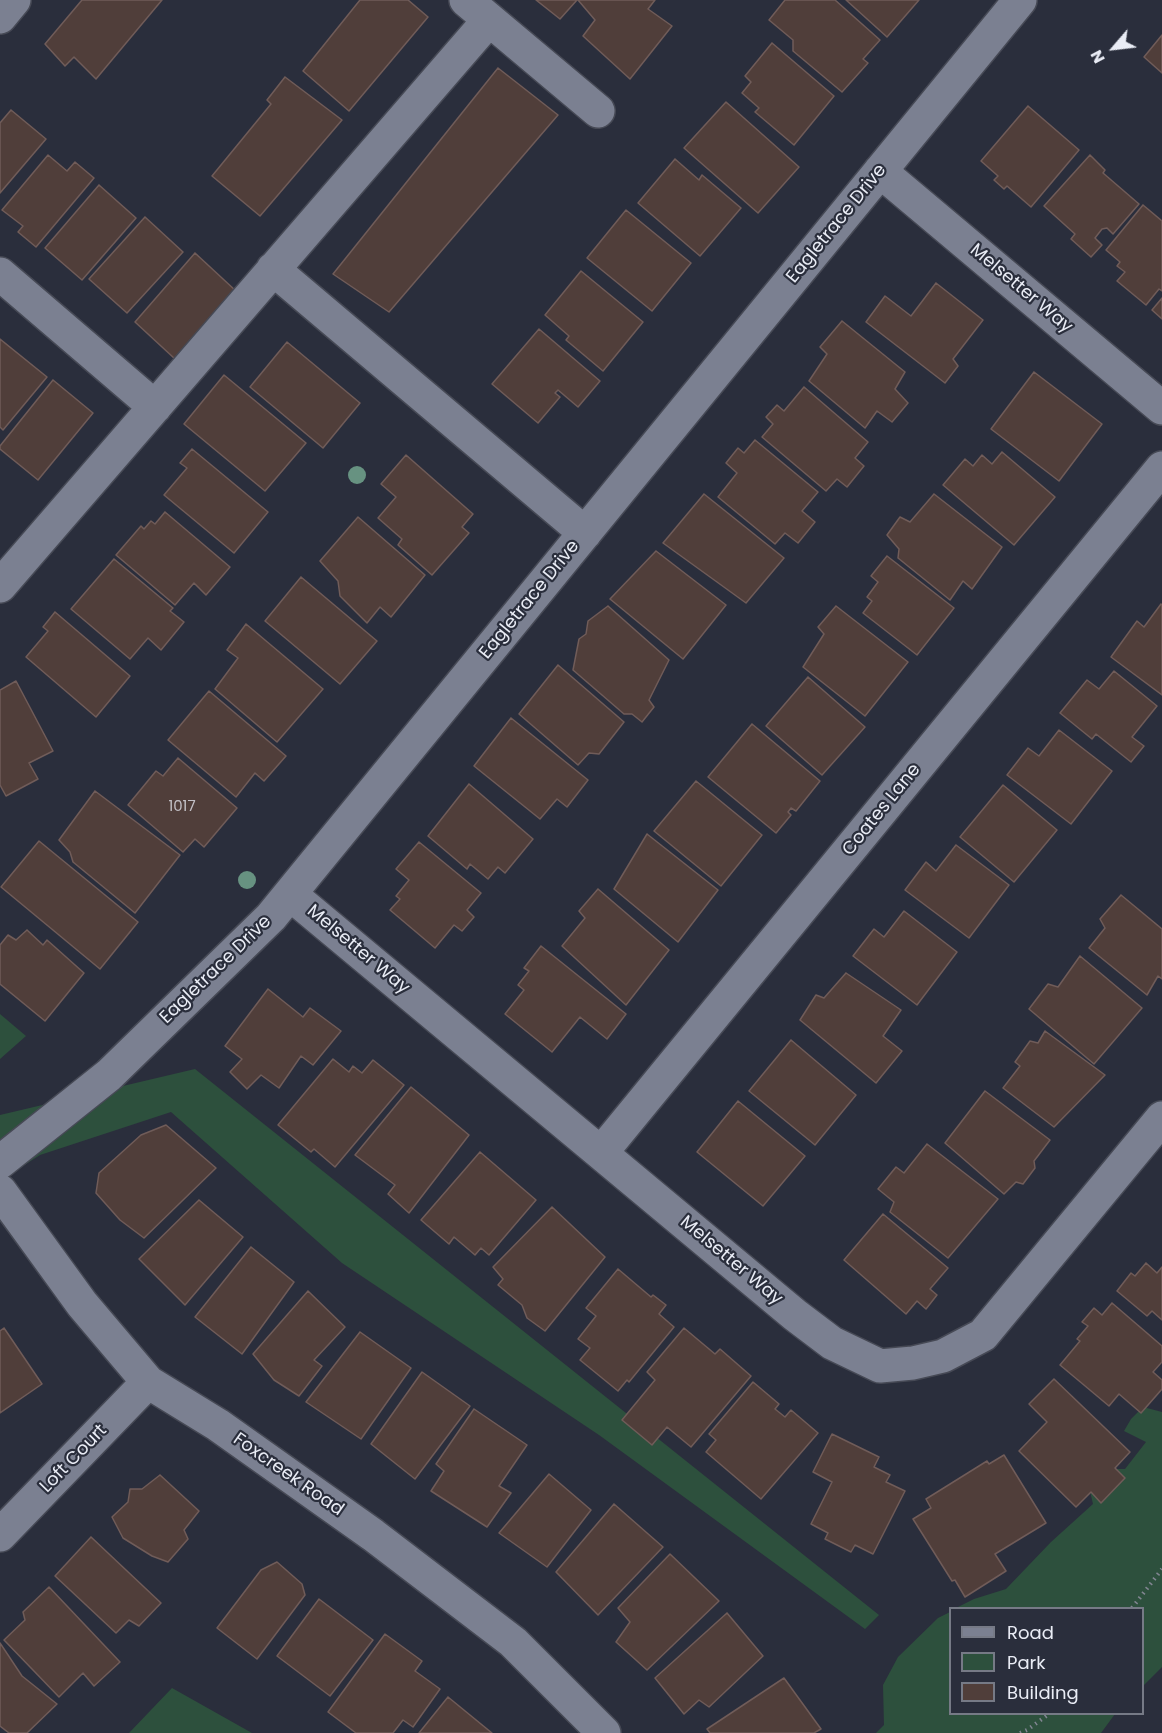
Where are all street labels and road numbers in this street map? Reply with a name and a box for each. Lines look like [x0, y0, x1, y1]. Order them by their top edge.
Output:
street label: Eagletrace Drive [782, 160, 892, 288]
street label: Melsetter Way [965, 240, 1077, 338]
street label: Eagletrace Drive [475, 536, 585, 664]
street label: Coates Lane [838, 760, 926, 860]
street label: Melsetter Way [302, 901, 414, 999]
street label: Eagletrace Drive [156, 911, 276, 1029]
street label: Melsetter Way [675, 1212, 787, 1310]
street label: Loft Court [36, 1420, 112, 1498]
street label: Foxcreek Road [229, 1429, 347, 1521]

